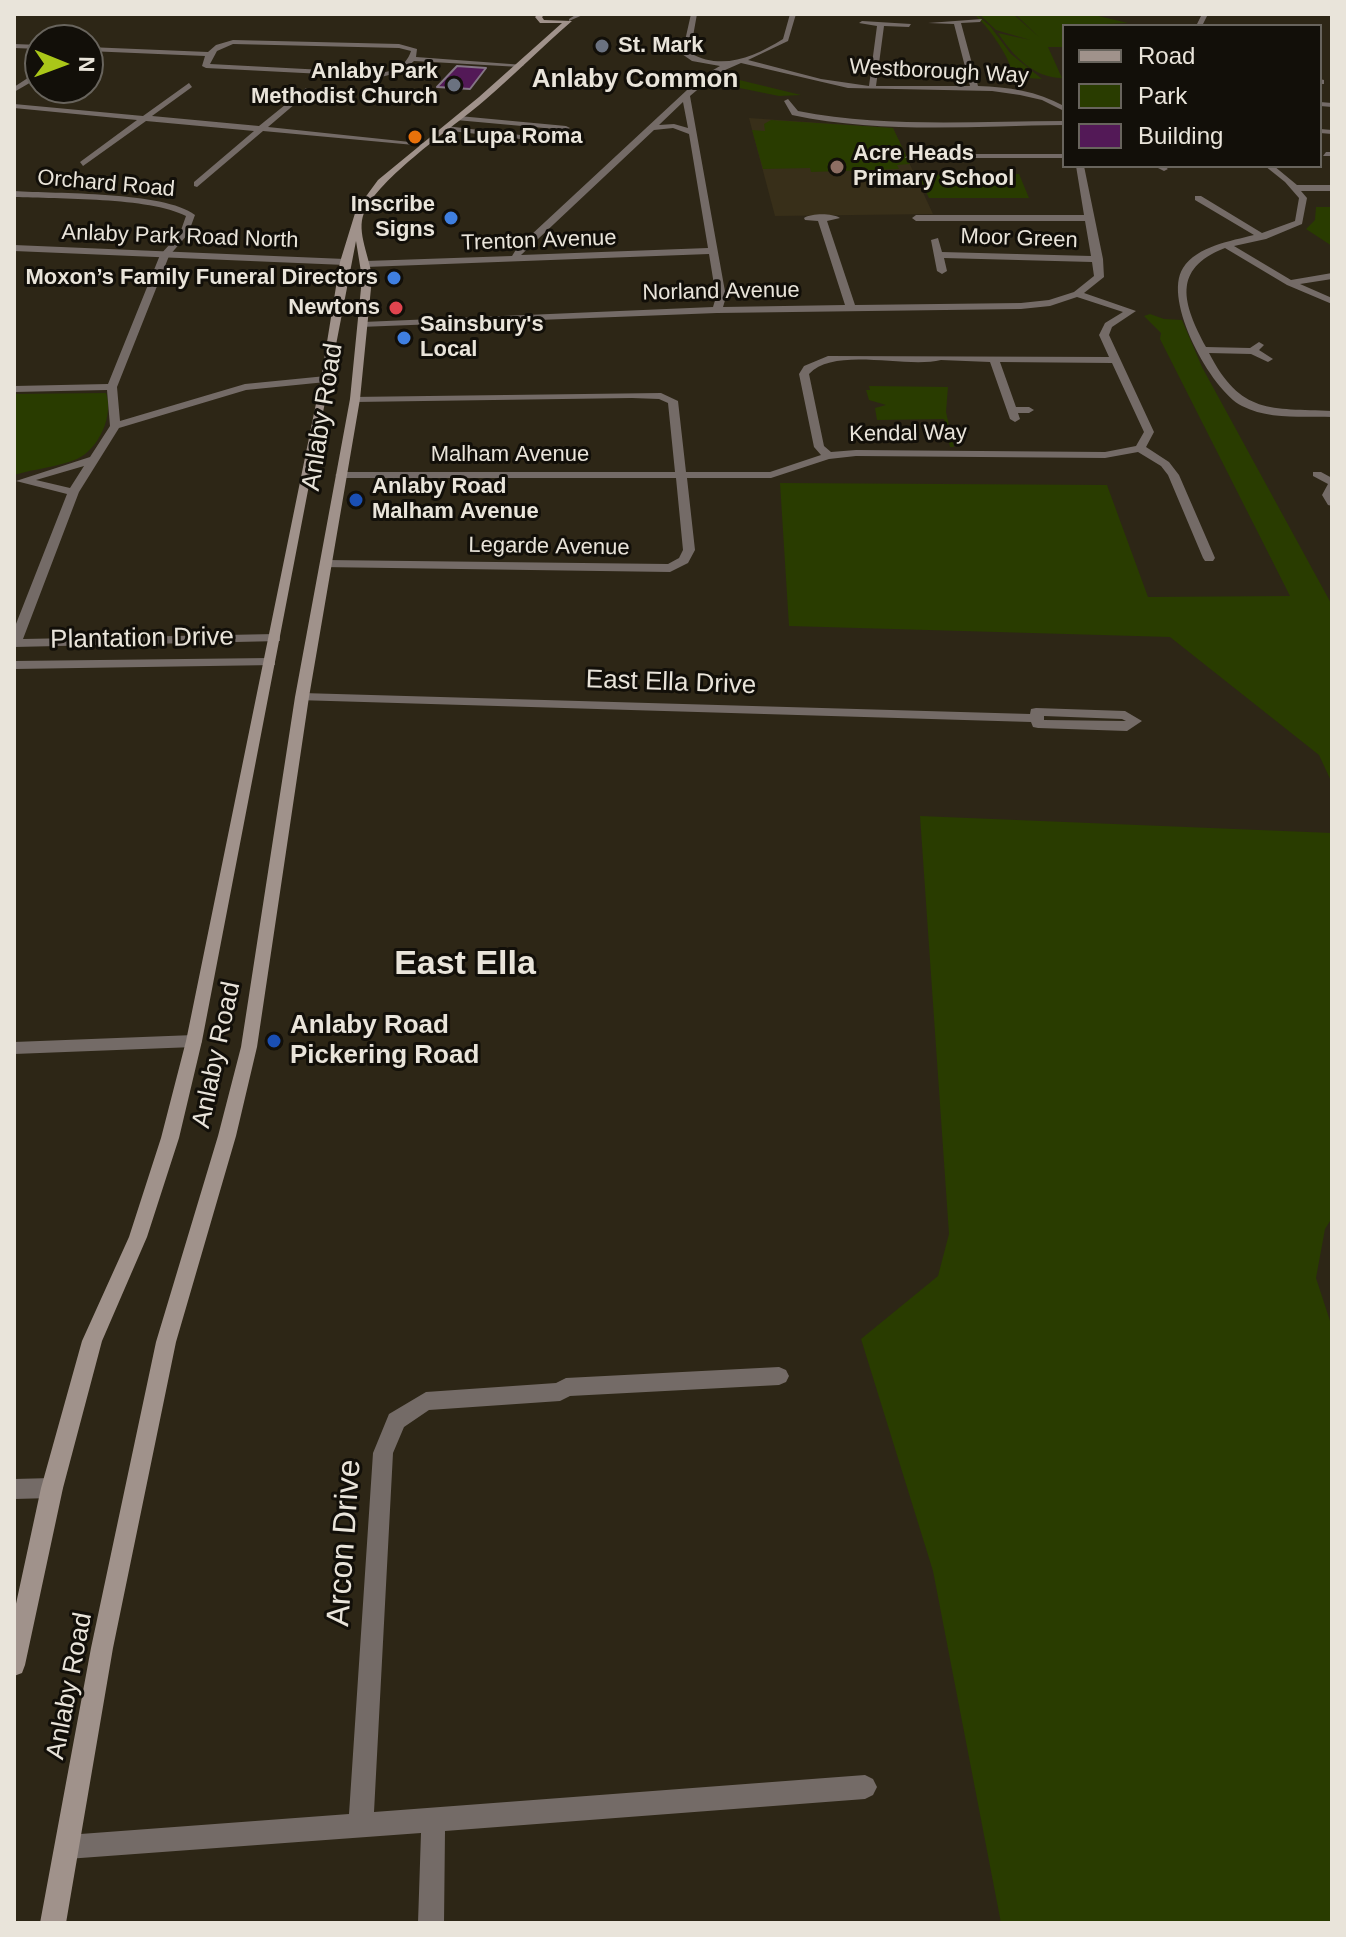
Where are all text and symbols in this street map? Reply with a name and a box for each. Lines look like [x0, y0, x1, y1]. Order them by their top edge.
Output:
north arrow [24, 24, 104, 104]
legend [1062, 24, 1322, 168]
place label: St. Mark [618, 33, 704, 59]
marker: St. Mark [593, 37, 611, 55]
text: Road [1138, 42, 1195, 69]
street label: Westborough Way [849, 54, 1029, 90]
text: N [74, 56, 99, 73]
place label: Anlaby Park Methodist Church [251, 59, 438, 110]
district label: Anlaby Common [532, 64, 738, 96]
marker: Anlaby Park Methodist Church [445, 76, 463, 94]
text: Park [1138, 82, 1187, 109]
text: Building [1138, 122, 1223, 149]
place label: La Lupa Roma [431, 124, 583, 150]
marker: La Lupa Roma [406, 128, 424, 146]
place label: Acre Heads Primary School [853, 141, 1014, 192]
marker: Acre Heads Primary School [828, 158, 846, 176]
street label: Orchard Road [36, 165, 176, 203]
place label: Inscribe Signs [351, 192, 435, 244]
marker: Inscribe Signs [442, 209, 460, 227]
street label: Anlaby Park Road North [61, 220, 299, 254]
street label: Moor Green [960, 224, 1078, 254]
street label: Trenton Avenue [461, 225, 617, 257]
place label: Moxon’s Family Funeral Directors [26, 265, 378, 291]
marker: Moxon’s Family Funeral Directors [385, 269, 403, 287]
street label: Norland Avenue [642, 277, 800, 307]
place label: Newtons [288, 295, 380, 321]
marker: Newtons [387, 299, 405, 317]
place label: Sainsbury's Local [420, 312, 544, 364]
marker: Sainsbury's Local [395, 329, 413, 347]
street label: Anlaby Road [296, 341, 350, 493]
street label: Kendal Way [849, 420, 967, 448]
street label: Malham Avenue [431, 442, 589, 468]
place label: Anlaby Road Malham Avenue [372, 474, 539, 526]
marker: Anlaby Road Malham Avenue [347, 491, 365, 509]
street label: Legarde Avenue [468, 532, 630, 562]
street label: Plantation Drive [50, 622, 234, 656]
street label: East Ella Drive [585, 664, 757, 702]
district label: East Ella [394, 945, 536, 985]
street label: Anlaby Road [186, 979, 248, 1131]
place label: Anlaby Road Pickering Road [290, 1010, 479, 1072]
marker: Anlaby Road Pickering Road [265, 1032, 283, 1050]
street label: Arcon Drive [320, 1458, 370, 1628]
street label: Anlaby Road [40, 1610, 100, 1762]

